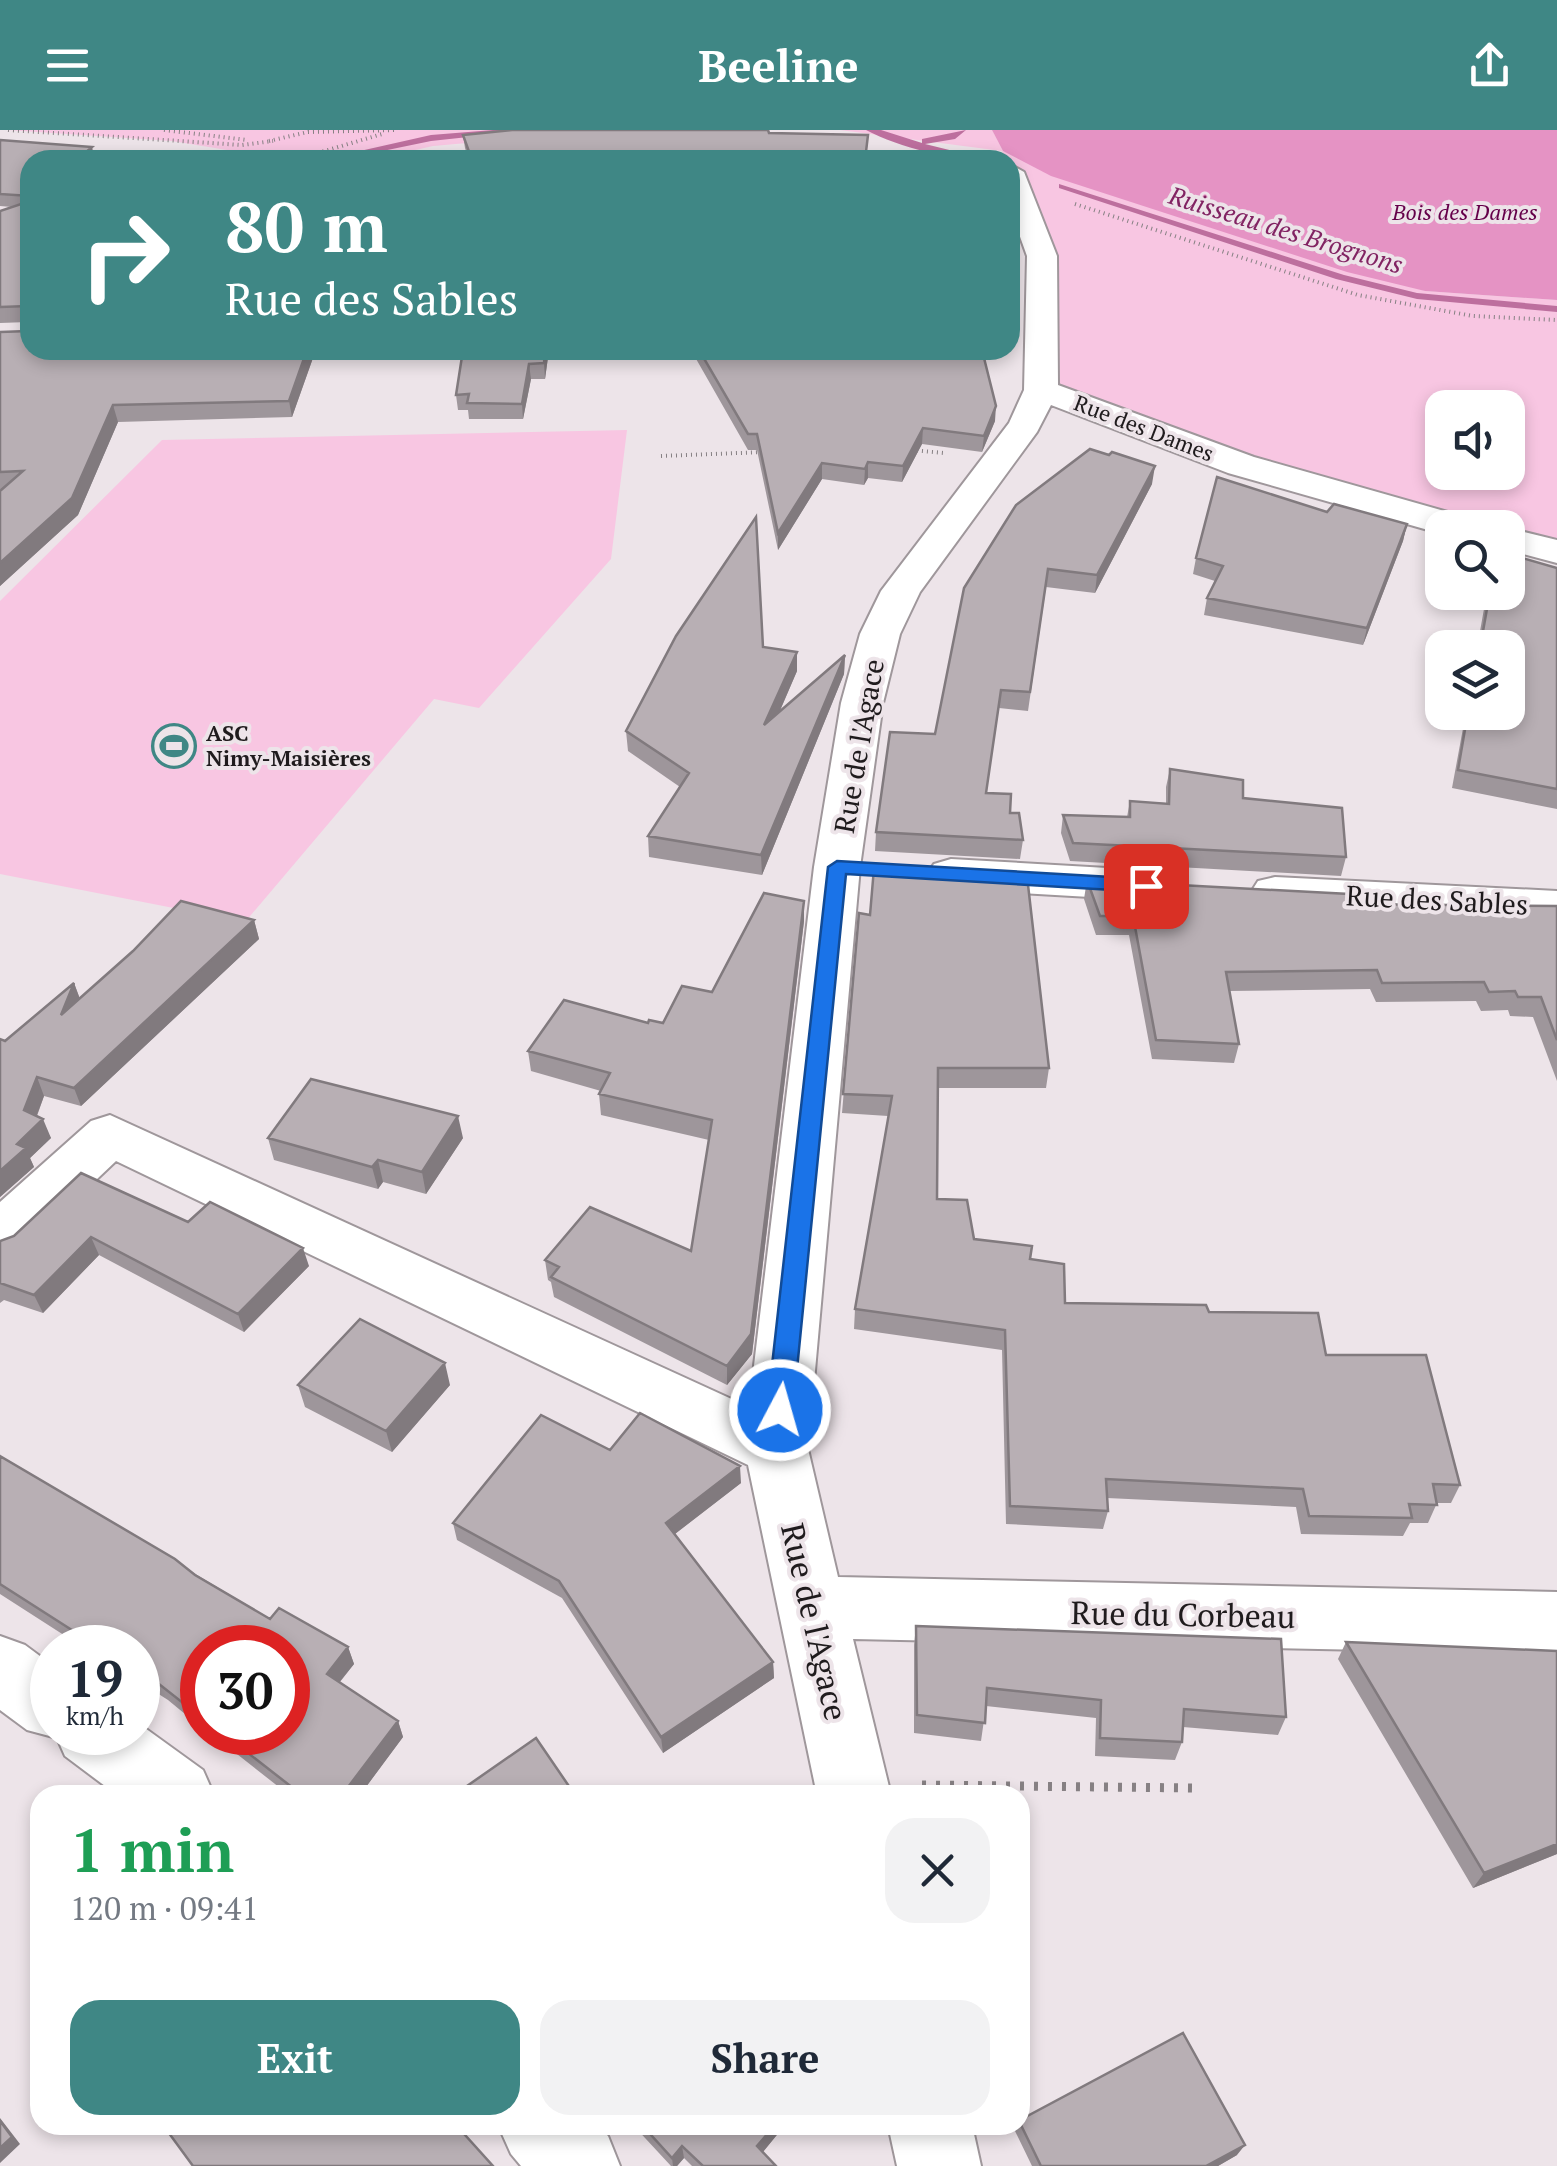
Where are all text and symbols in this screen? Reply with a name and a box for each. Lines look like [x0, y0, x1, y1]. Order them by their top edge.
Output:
text: Beeline [698, 35, 859, 95]
icon: menu [40, 38, 95, 93]
icon: share [1462, 38, 1517, 93]
water label: Ruisseau des Brognons [1164, 178, 1407, 281]
text: 80 m [225, 179, 388, 272]
icon: right [60, 190, 190, 320]
park label: Bois des Dames [1391, 197, 1538, 226]
text: Rue des Sables [225, 268, 518, 328]
street label: Rue des Dames [1070, 388, 1218, 467]
map controls [1425, 390, 1525, 730]
button: sound [1425, 390, 1525, 490]
button: search [1425, 510, 1525, 610]
button: layers [1425, 630, 1525, 730]
street label: Rue de l'Agace [825, 656, 892, 836]
place label: ASC Nimy-Maisières [206, 718, 371, 772]
sports icon: ASC Nimy-Maisières [151, 723, 197, 769]
pin [1104, 844, 1189, 929]
icon: arrive [1119, 859, 1174, 914]
street label: Rue des Sables [1345, 876, 1529, 923]
position arrow [728, 1358, 832, 1462]
street label: Rue de l'Agace [772, 1519, 858, 1724]
street label: Rue du Corbeau [1070, 1591, 1296, 1637]
speed limit sign: 30 [180, 1625, 310, 1755]
text: 19 [67, 1645, 123, 1711]
text: km/h [66, 1699, 124, 1732]
text: 1 min [70, 1810, 234, 1889]
button: close [885, 1818, 990, 1923]
text: 120 m · 09:41 [70, 1887, 258, 1929]
button: Exit [70, 2000, 520, 2115]
button: Share [540, 2000, 990, 2115]

